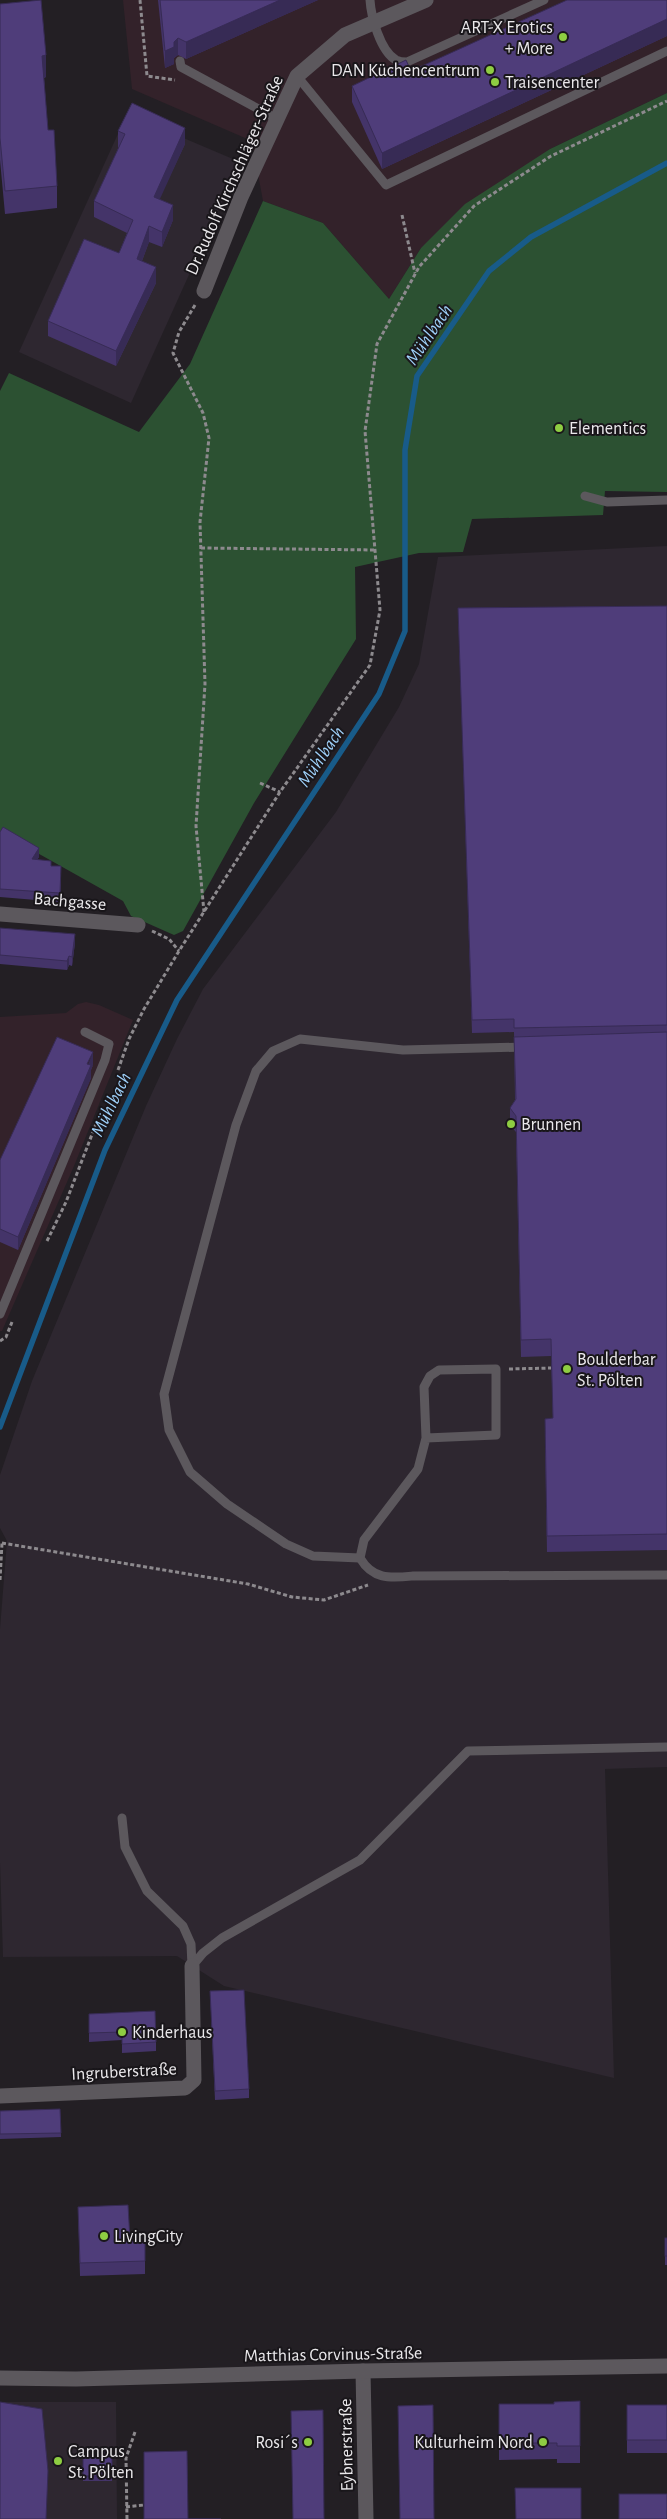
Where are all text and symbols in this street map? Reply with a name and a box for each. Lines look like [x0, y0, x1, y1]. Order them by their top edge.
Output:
place label: ART-X Erotics + More [461, 19, 553, 58]
marker: ART-X Erotics + More [557, 31, 569, 43]
place label: DAN Küchencentrum [331, 62, 480, 80]
marker: DAN Küchencentrum [484, 64, 496, 76]
street label: Dr.Rudolf Kirchschläger-Straße [183, 73, 287, 278]
place label: Traisencenter [505, 74, 600, 92]
marker: Traisencenter [489, 76, 501, 88]
water label: Mühlbach [402, 301, 456, 369]
place label: Elementics [569, 420, 646, 438]
marker: Elementics [553, 422, 565, 434]
water label: Mühlbach [294, 723, 348, 791]
street label: Bachgasse [33, 890, 107, 914]
water label: Mühlbach [88, 1070, 135, 1140]
place label: Brunnen [521, 1116, 581, 1134]
marker: Brunnen [505, 1118, 517, 1130]
place label: Boulderbar St. Pölten [577, 1351, 656, 1390]
marker: Boulderbar St. Pölten [561, 1363, 573, 1375]
place label: Kinderhaus [132, 2024, 212, 2042]
marker: Kinderhaus [116, 2026, 128, 2038]
street label: Ingruberstraße [71, 2060, 177, 2084]
place label: LivingCity [114, 2228, 183, 2246]
marker: LivingCity [98, 2230, 110, 2242]
street label: Matthias Corvinus-Straße [244, 2344, 422, 2366]
street label: Eybnerstraße [337, 2398, 357, 2492]
place label: Rosi´s [255, 2434, 298, 2452]
place label: Kulturheim Nord [414, 2434, 533, 2452]
marker: Rosi´s [302, 2436, 314, 2448]
marker: Kulturheim Nord [537, 2436, 549, 2448]
place label: Campus St. Pölten [68, 2443, 134, 2482]
marker: Campus St. Pölten [52, 2455, 64, 2467]

